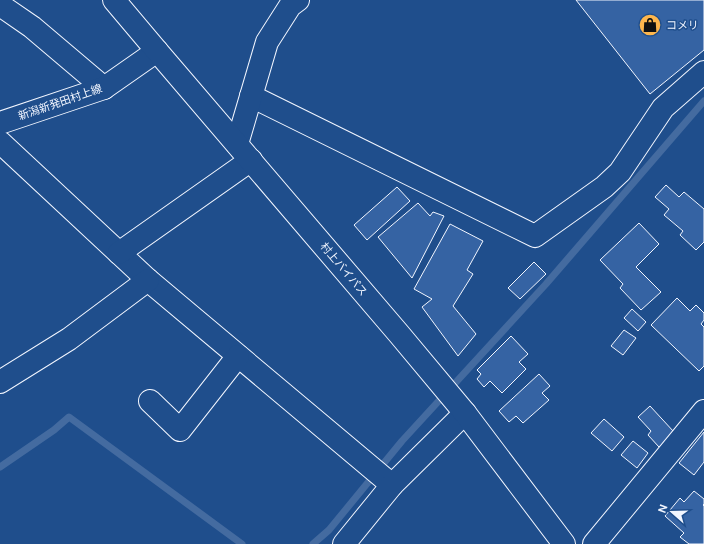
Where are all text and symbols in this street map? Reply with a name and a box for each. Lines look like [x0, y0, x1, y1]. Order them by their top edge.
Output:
shop icon: コメリ [637, 12, 663, 38]
place label: コメリ [666, 18, 699, 32]
street label: 新潟新発田村上線 [16, 81, 104, 123]
street label: 村上バイパス [317, 239, 371, 299]
north arrow [652, 492, 692, 532]
text: N [655, 502, 671, 515]

